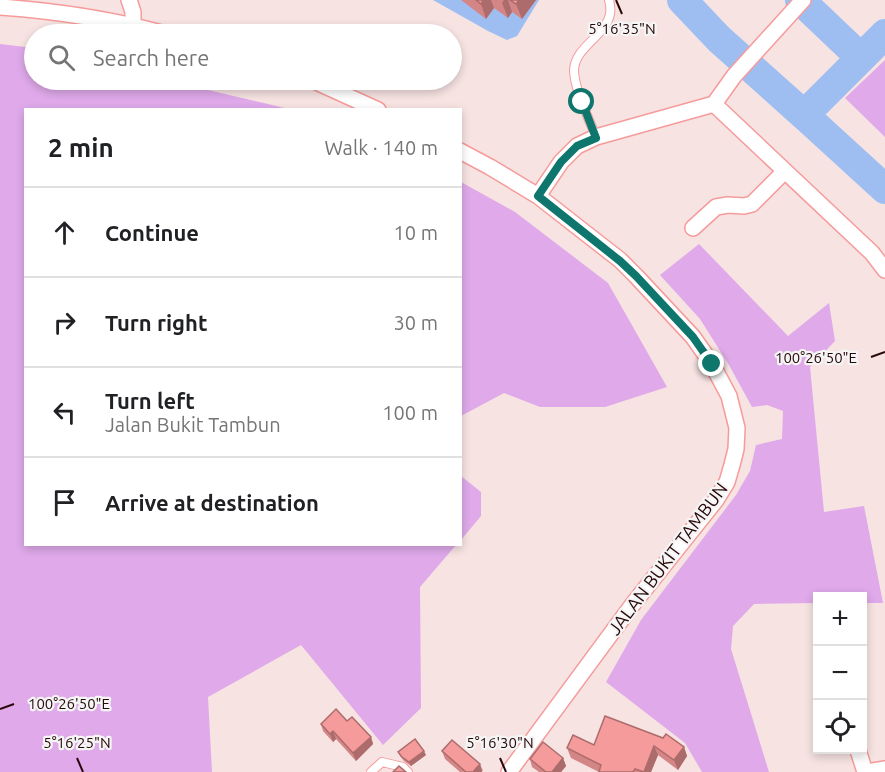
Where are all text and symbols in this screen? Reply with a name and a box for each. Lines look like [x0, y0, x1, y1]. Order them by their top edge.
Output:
text: 5°16'35"N [588, 20, 656, 37]
search box [24, 24, 462, 90]
icon: search [45, 41, 78, 74]
text: Search here [93, 45, 209, 70]
route start [568, 88, 594, 114]
text: 2 min [48, 133, 114, 162]
text: Walk · 140 m [325, 136, 438, 159]
icon: ahead [48, 216, 81, 249]
text: Continue [105, 220, 199, 245]
text: 10 m [394, 221, 438, 244]
icon: right [48, 306, 81, 339]
text: Turn right [105, 310, 207, 335]
text: 30 m [394, 311, 438, 334]
text: 100°26'50"E [775, 349, 857, 366]
route end [698, 350, 724, 376]
text: Turn left [105, 388, 195, 413]
icon: left [48, 396, 81, 429]
text: 100 m [382, 401, 438, 424]
text: Jalan Bukit Tambun [105, 413, 281, 436]
street label: JALAN BUKIT TAMBUN [603, 478, 731, 638]
icon: arrive [48, 486, 81, 519]
text: Arrive at destination [105, 490, 319, 515]
map controls [813, 592, 867, 754]
button: + [813, 592, 867, 646]
button: − [813, 646, 867, 700]
text: 100°26'50"E [28, 695, 110, 712]
button: locate [813, 700, 867, 754]
text: 5°16'25"N [43, 734, 111, 751]
text: 5°16'30"N [466, 734, 534, 751]

